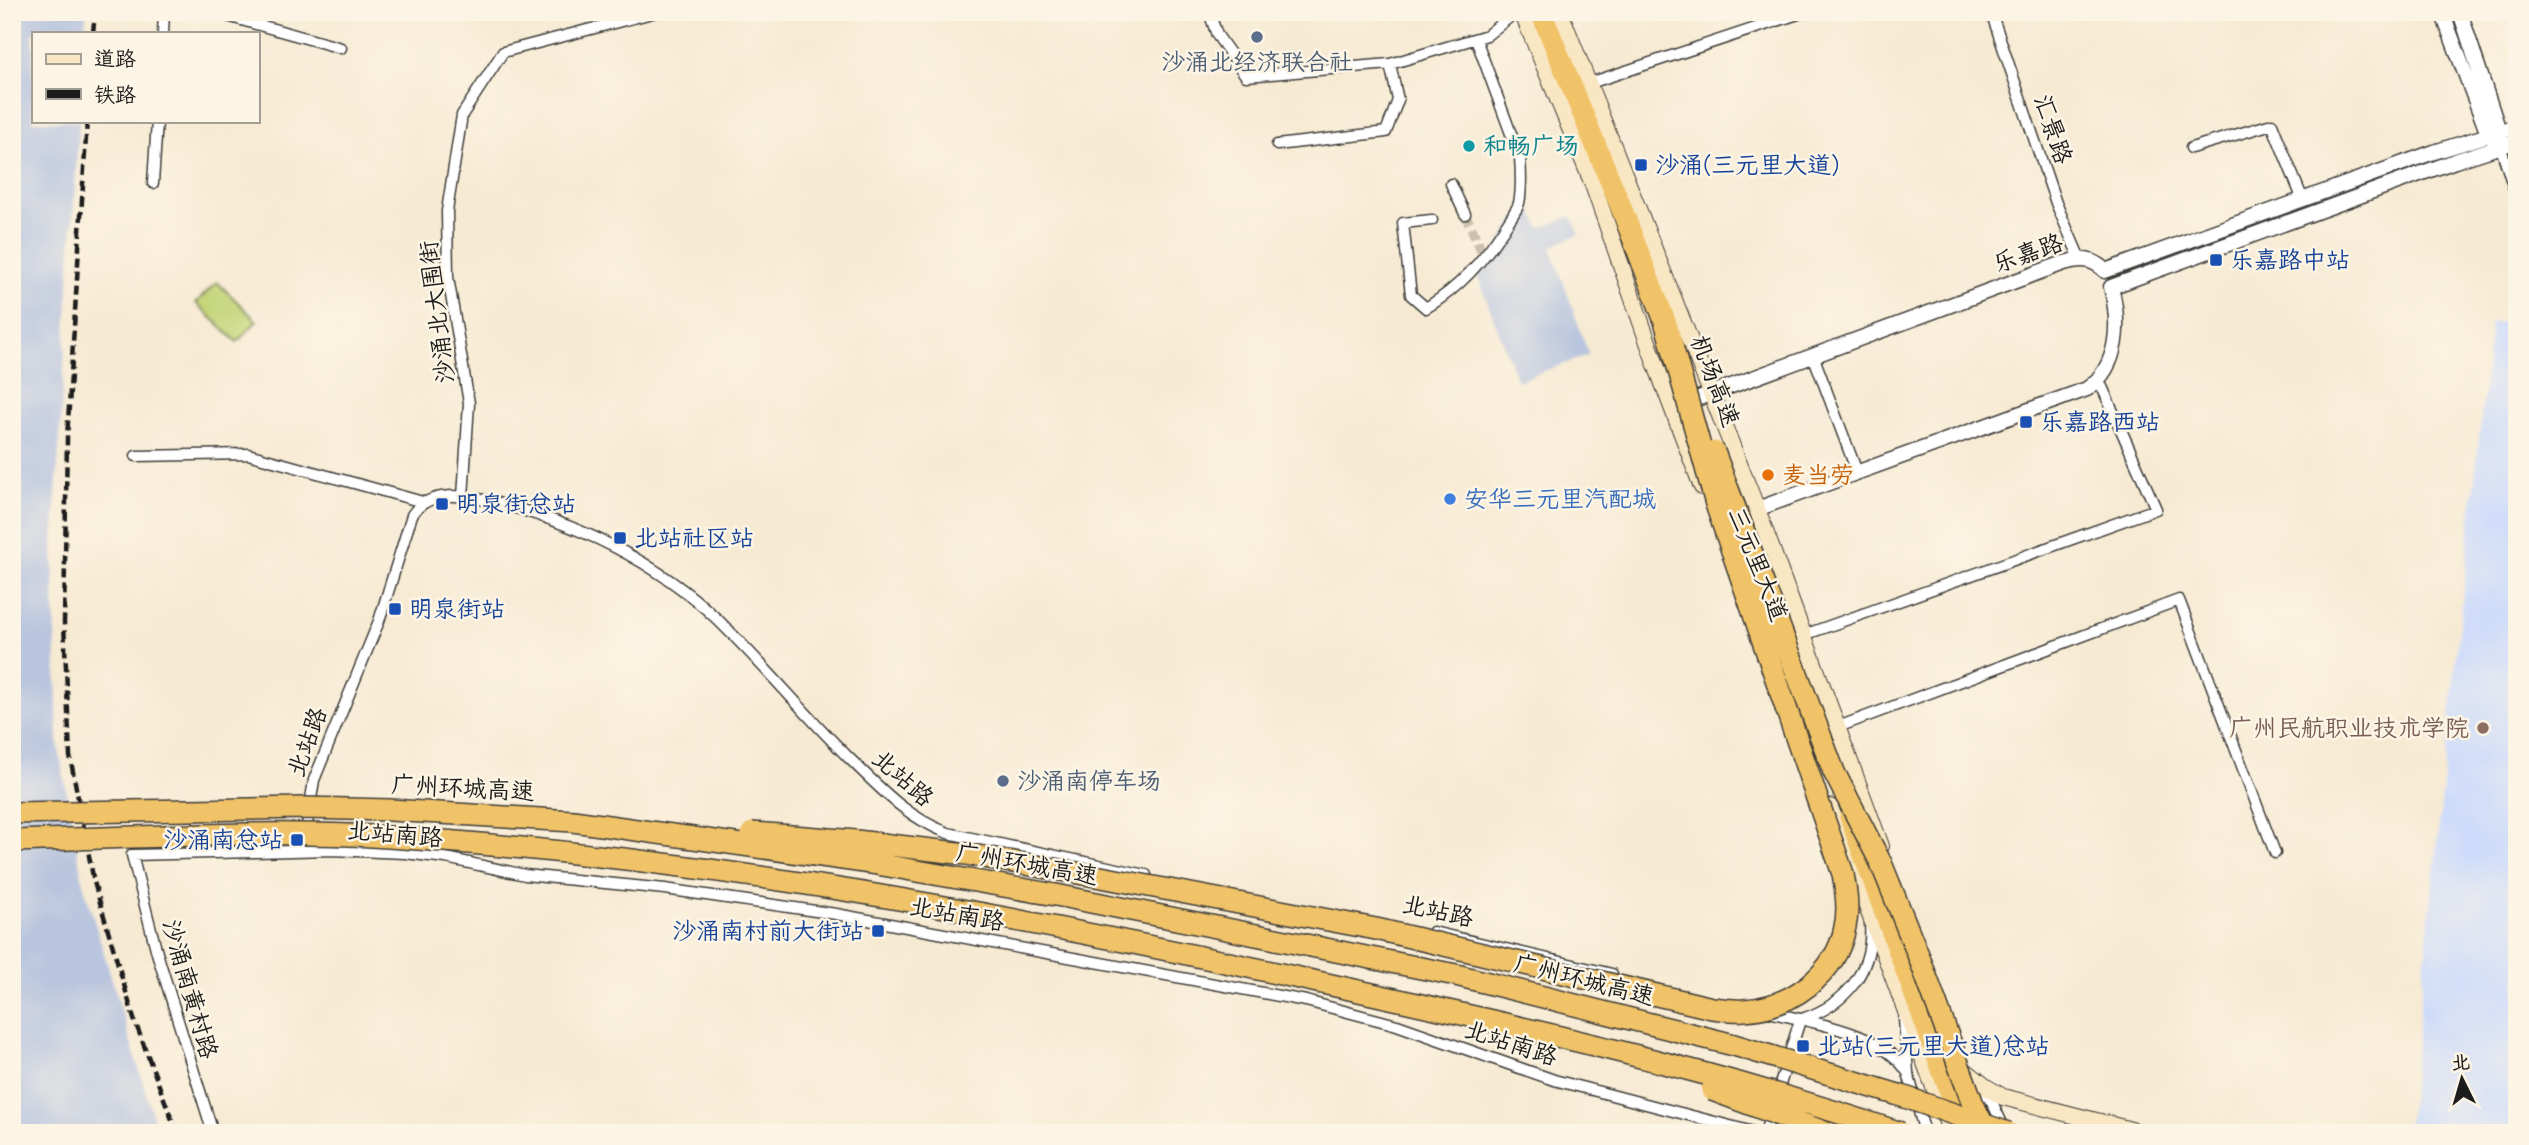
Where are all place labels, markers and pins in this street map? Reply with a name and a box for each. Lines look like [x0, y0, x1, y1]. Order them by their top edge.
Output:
marker: 沙涌北经济联合社 [1249, 29, 1265, 45]
place label: 沙涌北经济联合社 [1161, 48, 1353, 76]
place label: 和畅广场 [1483, 132, 1579, 160]
marker: 和畅广场 [1461, 138, 1477, 154]
place label: 沙涌(三元里大道) [1655, 151, 1840, 179]
marker: 沙涌(三元里大道) [1633, 157, 1649, 173]
place label: 乐嘉路中站 [2230, 246, 2350, 274]
marker: 乐嘉路中站 [2208, 252, 2224, 268]
place label: 乐嘉路西站 [2040, 408, 2160, 436]
marker: 乐嘉路西站 [2018, 414, 2034, 430]
place label: 麦当劳 [1782, 461, 1854, 489]
marker: 麦当劳 [1760, 467, 1776, 483]
place label: 安华三元里汽配城 [1464, 485, 1656, 513]
place label: 明泉街总站 [456, 490, 576, 518]
marker: 安华三元里汽配城 [1442, 491, 1458, 507]
marker: 明泉街总站 [434, 496, 450, 512]
place label: 北站社区站 [634, 524, 754, 552]
marker: 北站社区站 [612, 530, 628, 546]
place label: 明泉街站 [409, 595, 505, 623]
marker: 明泉街站 [387, 601, 403, 617]
place label: 广州民航职业技术学院 [2229, 714, 2469, 742]
marker: 广州民航职业技术学院 [2475, 720, 2491, 736]
place label: 沙涌南停车场 [1017, 767, 1161, 795]
marker: 沙涌南停车场 [995, 773, 1011, 789]
place label: 沙涌南总站 [163, 826, 283, 854]
marker: 沙涌南总站 [289, 832, 305, 848]
place label: 沙涌南村前大街站 [672, 917, 864, 945]
marker: 沙涌南村前大街站 [870, 923, 886, 939]
place label: 北站(三元里大道)总站 [1817, 1032, 2050, 1060]
marker: 北站(三元里大道)总站 [1795, 1038, 1811, 1054]

